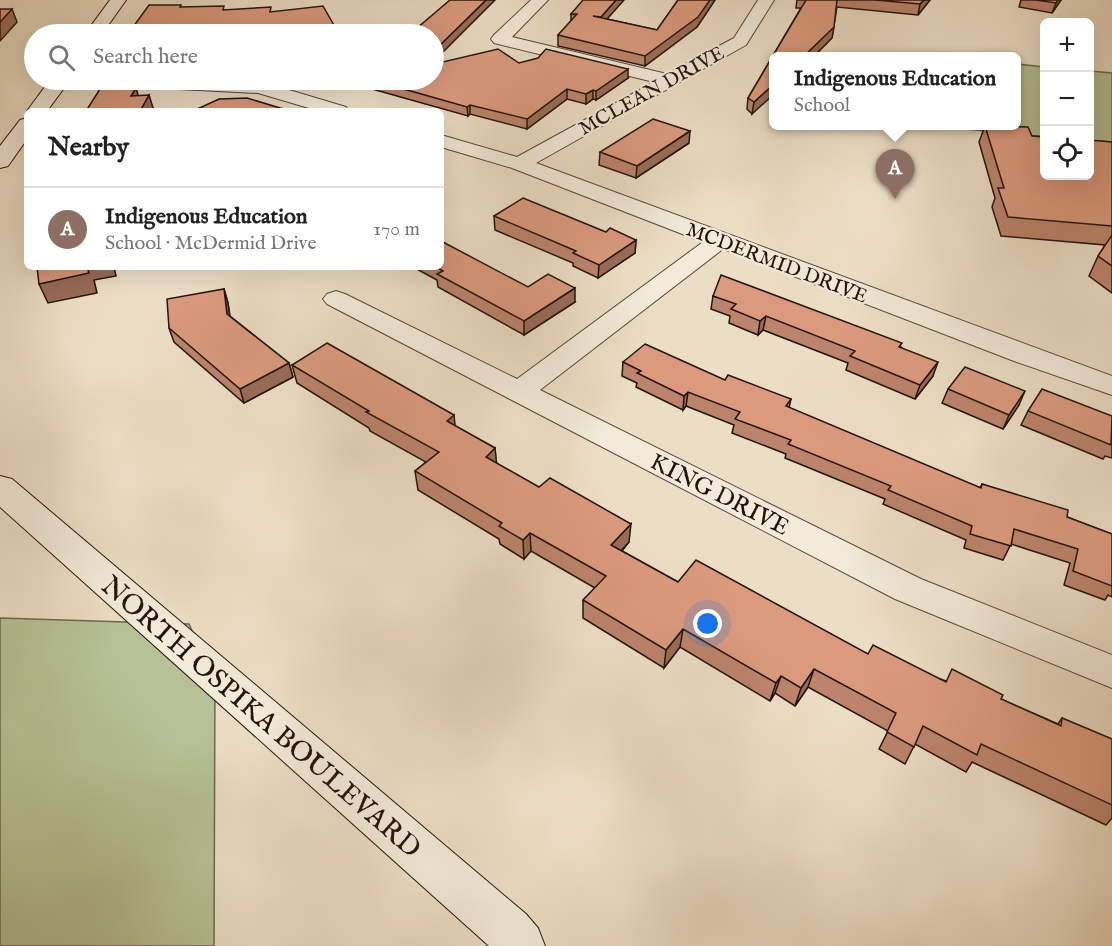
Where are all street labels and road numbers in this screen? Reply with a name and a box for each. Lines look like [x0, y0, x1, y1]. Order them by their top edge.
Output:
street label: MCLEAN DRIVE [575, 41, 729, 142]
street label: MCDERMID DRIVE [682, 217, 871, 310]
street label: KING DRIVE [644, 447, 794, 544]
street label: NORTH OSPIKA BOULEVARD [93, 569, 428, 867]

